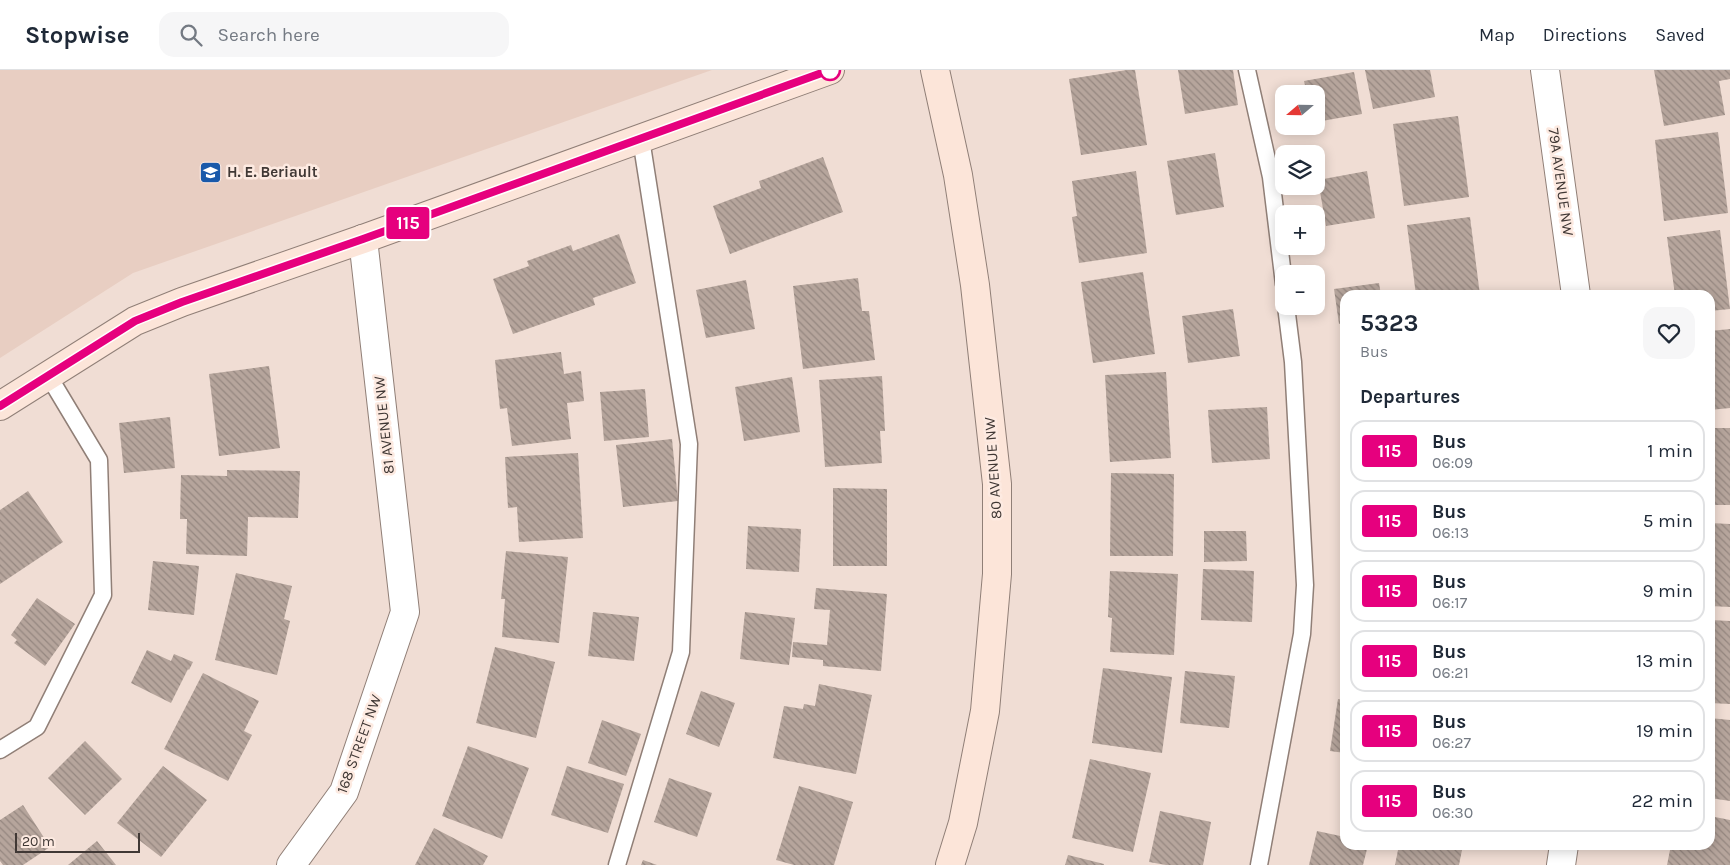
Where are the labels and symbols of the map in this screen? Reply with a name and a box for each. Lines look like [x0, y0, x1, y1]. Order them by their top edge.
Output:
unlabelled marker [819, 59, 841, 81]
north arrow [1275, 85, 1325, 135]
street label: 79A AVENUE NW [1545, 127, 1578, 238]
school or university icon: H. E. Beriault [199, 160, 223, 184]
place label: H. E. Beriault [227, 163, 318, 181]
line badge: 115 [379, 207, 437, 239]
street label: 81 AVENUE NW [370, 374, 398, 475]
street label: 80 AVENUE NW [980, 416, 1006, 520]
street label: 168 STREET NW [333, 692, 385, 796]
scale bar [15, 830, 140, 853]

